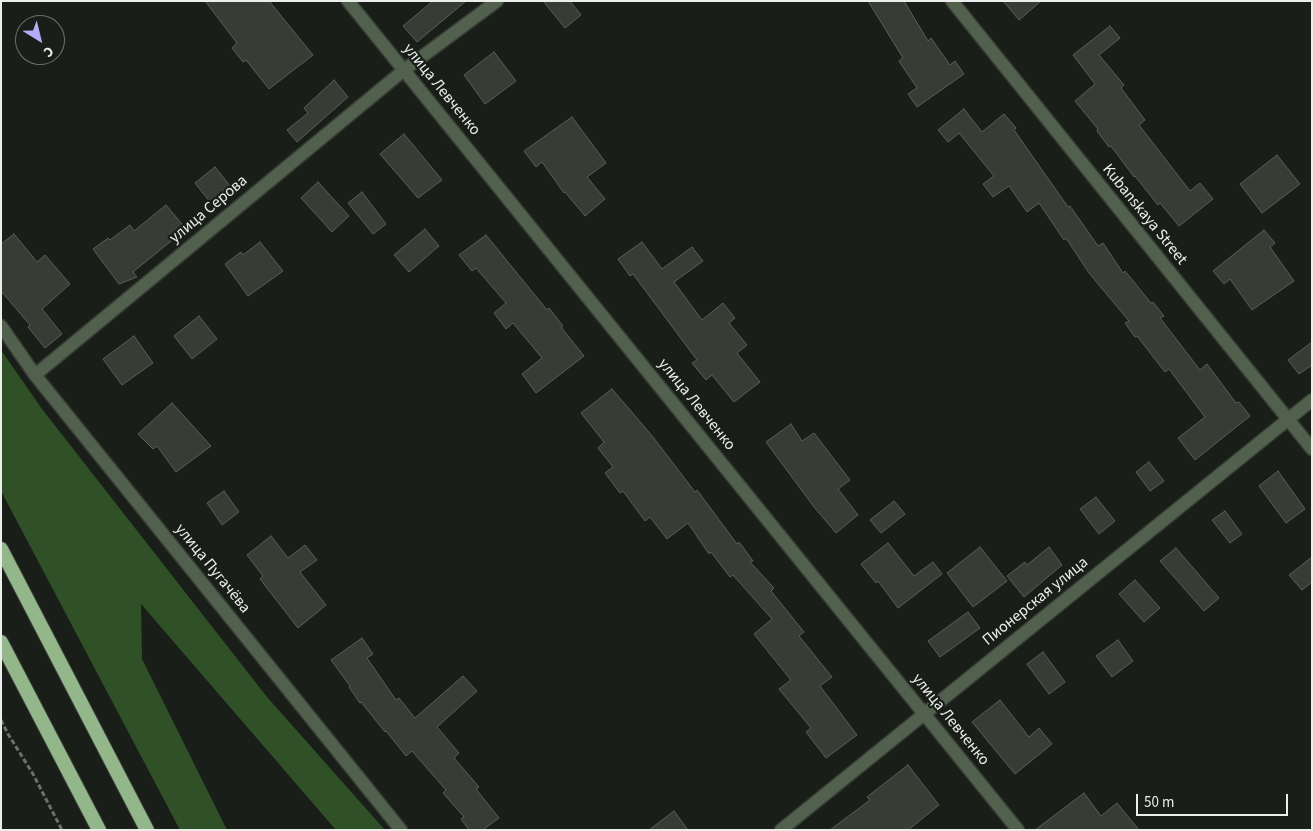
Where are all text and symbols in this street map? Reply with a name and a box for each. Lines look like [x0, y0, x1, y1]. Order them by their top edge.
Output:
north arrow [15, 15, 65, 65]
street label: улица Левченко [398, 40, 484, 140]
text: С [39, 41, 57, 62]
street label: Kubanskaya Street [1097, 161, 1191, 269]
street label: улица Серова [166, 172, 252, 248]
street label: улица Левченко [653, 355, 739, 455]
street label: улица Пугачёва [170, 520, 254, 618]
street label: Пионерская улица [979, 554, 1093, 650]
street label: улица Левченко [907, 670, 993, 770]
scale bar [1138, 784, 1290, 816]
text: 50 m [1144, 792, 1174, 813]

